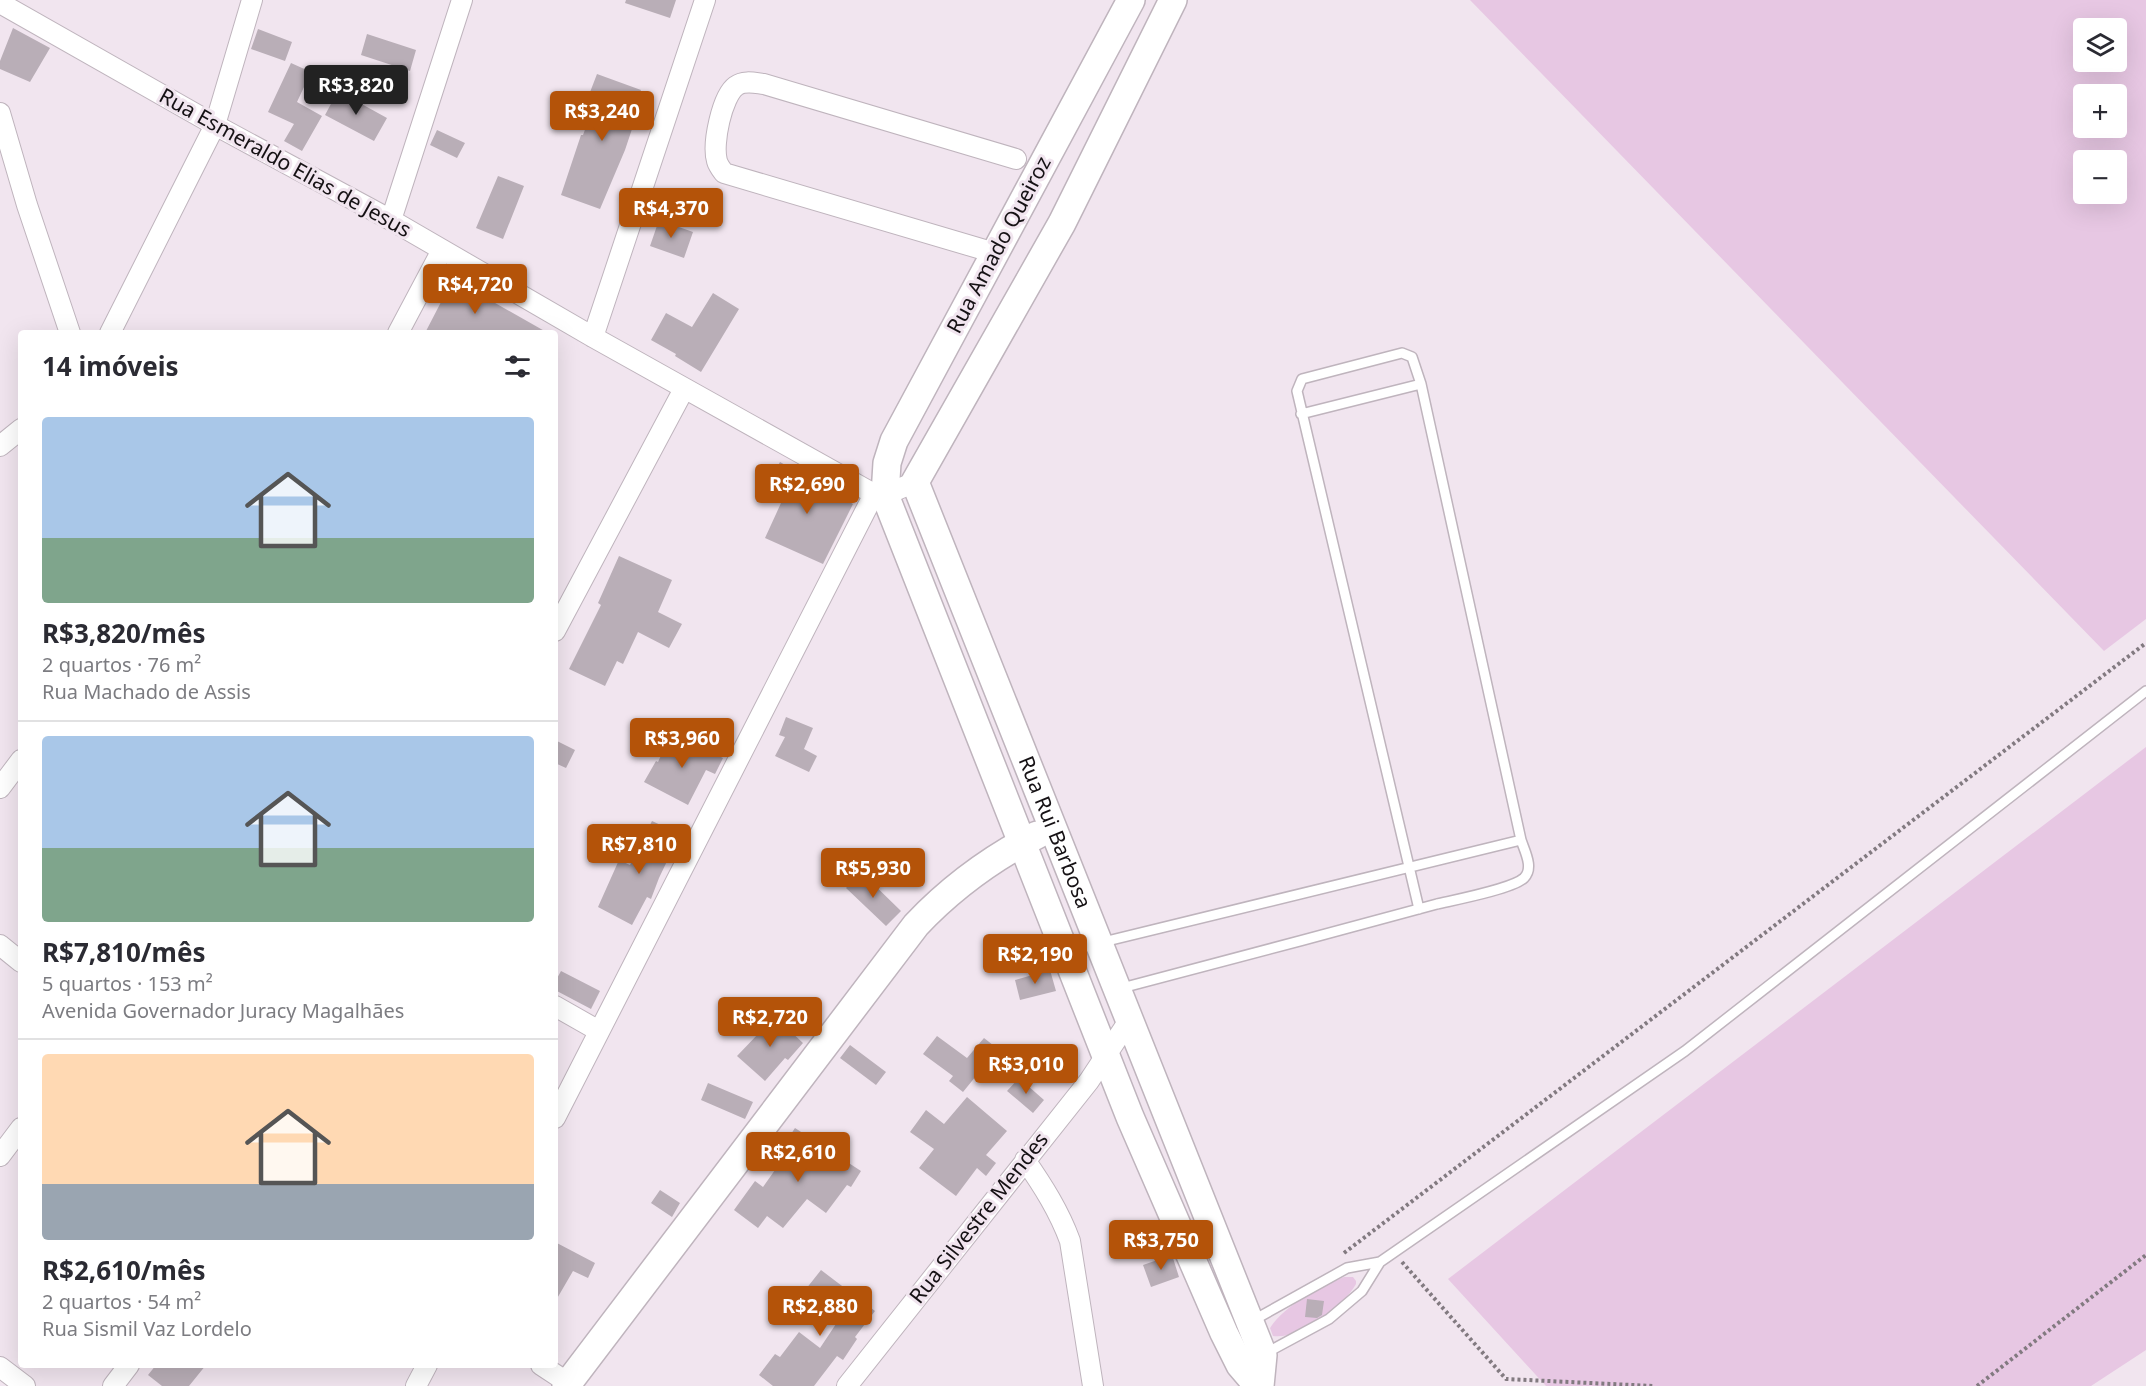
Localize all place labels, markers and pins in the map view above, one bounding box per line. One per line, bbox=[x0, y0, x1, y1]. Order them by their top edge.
pin: R$3,820 bbox=[301, 65, 411, 116]
pin: R$3,240 bbox=[547, 91, 657, 142]
pin: R$4,370 bbox=[616, 188, 726, 239]
pin: R$4,720 bbox=[420, 264, 530, 315]
pin: R$2,690 bbox=[752, 464, 862, 515]
pin: R$3,960 bbox=[627, 718, 737, 769]
pin: R$7,810 bbox=[584, 824, 694, 875]
pin: R$5,930 bbox=[818, 848, 928, 899]
pin: R$2,190 bbox=[980, 934, 1090, 985]
pin: R$2,720 bbox=[715, 997, 825, 1048]
pin: R$3,010 bbox=[971, 1044, 1081, 1095]
pin: R$2,610 bbox=[743, 1132, 853, 1183]
pin: R$3,750 bbox=[1106, 1220, 1216, 1271]
pin: R$2,880 bbox=[765, 1286, 875, 1337]

